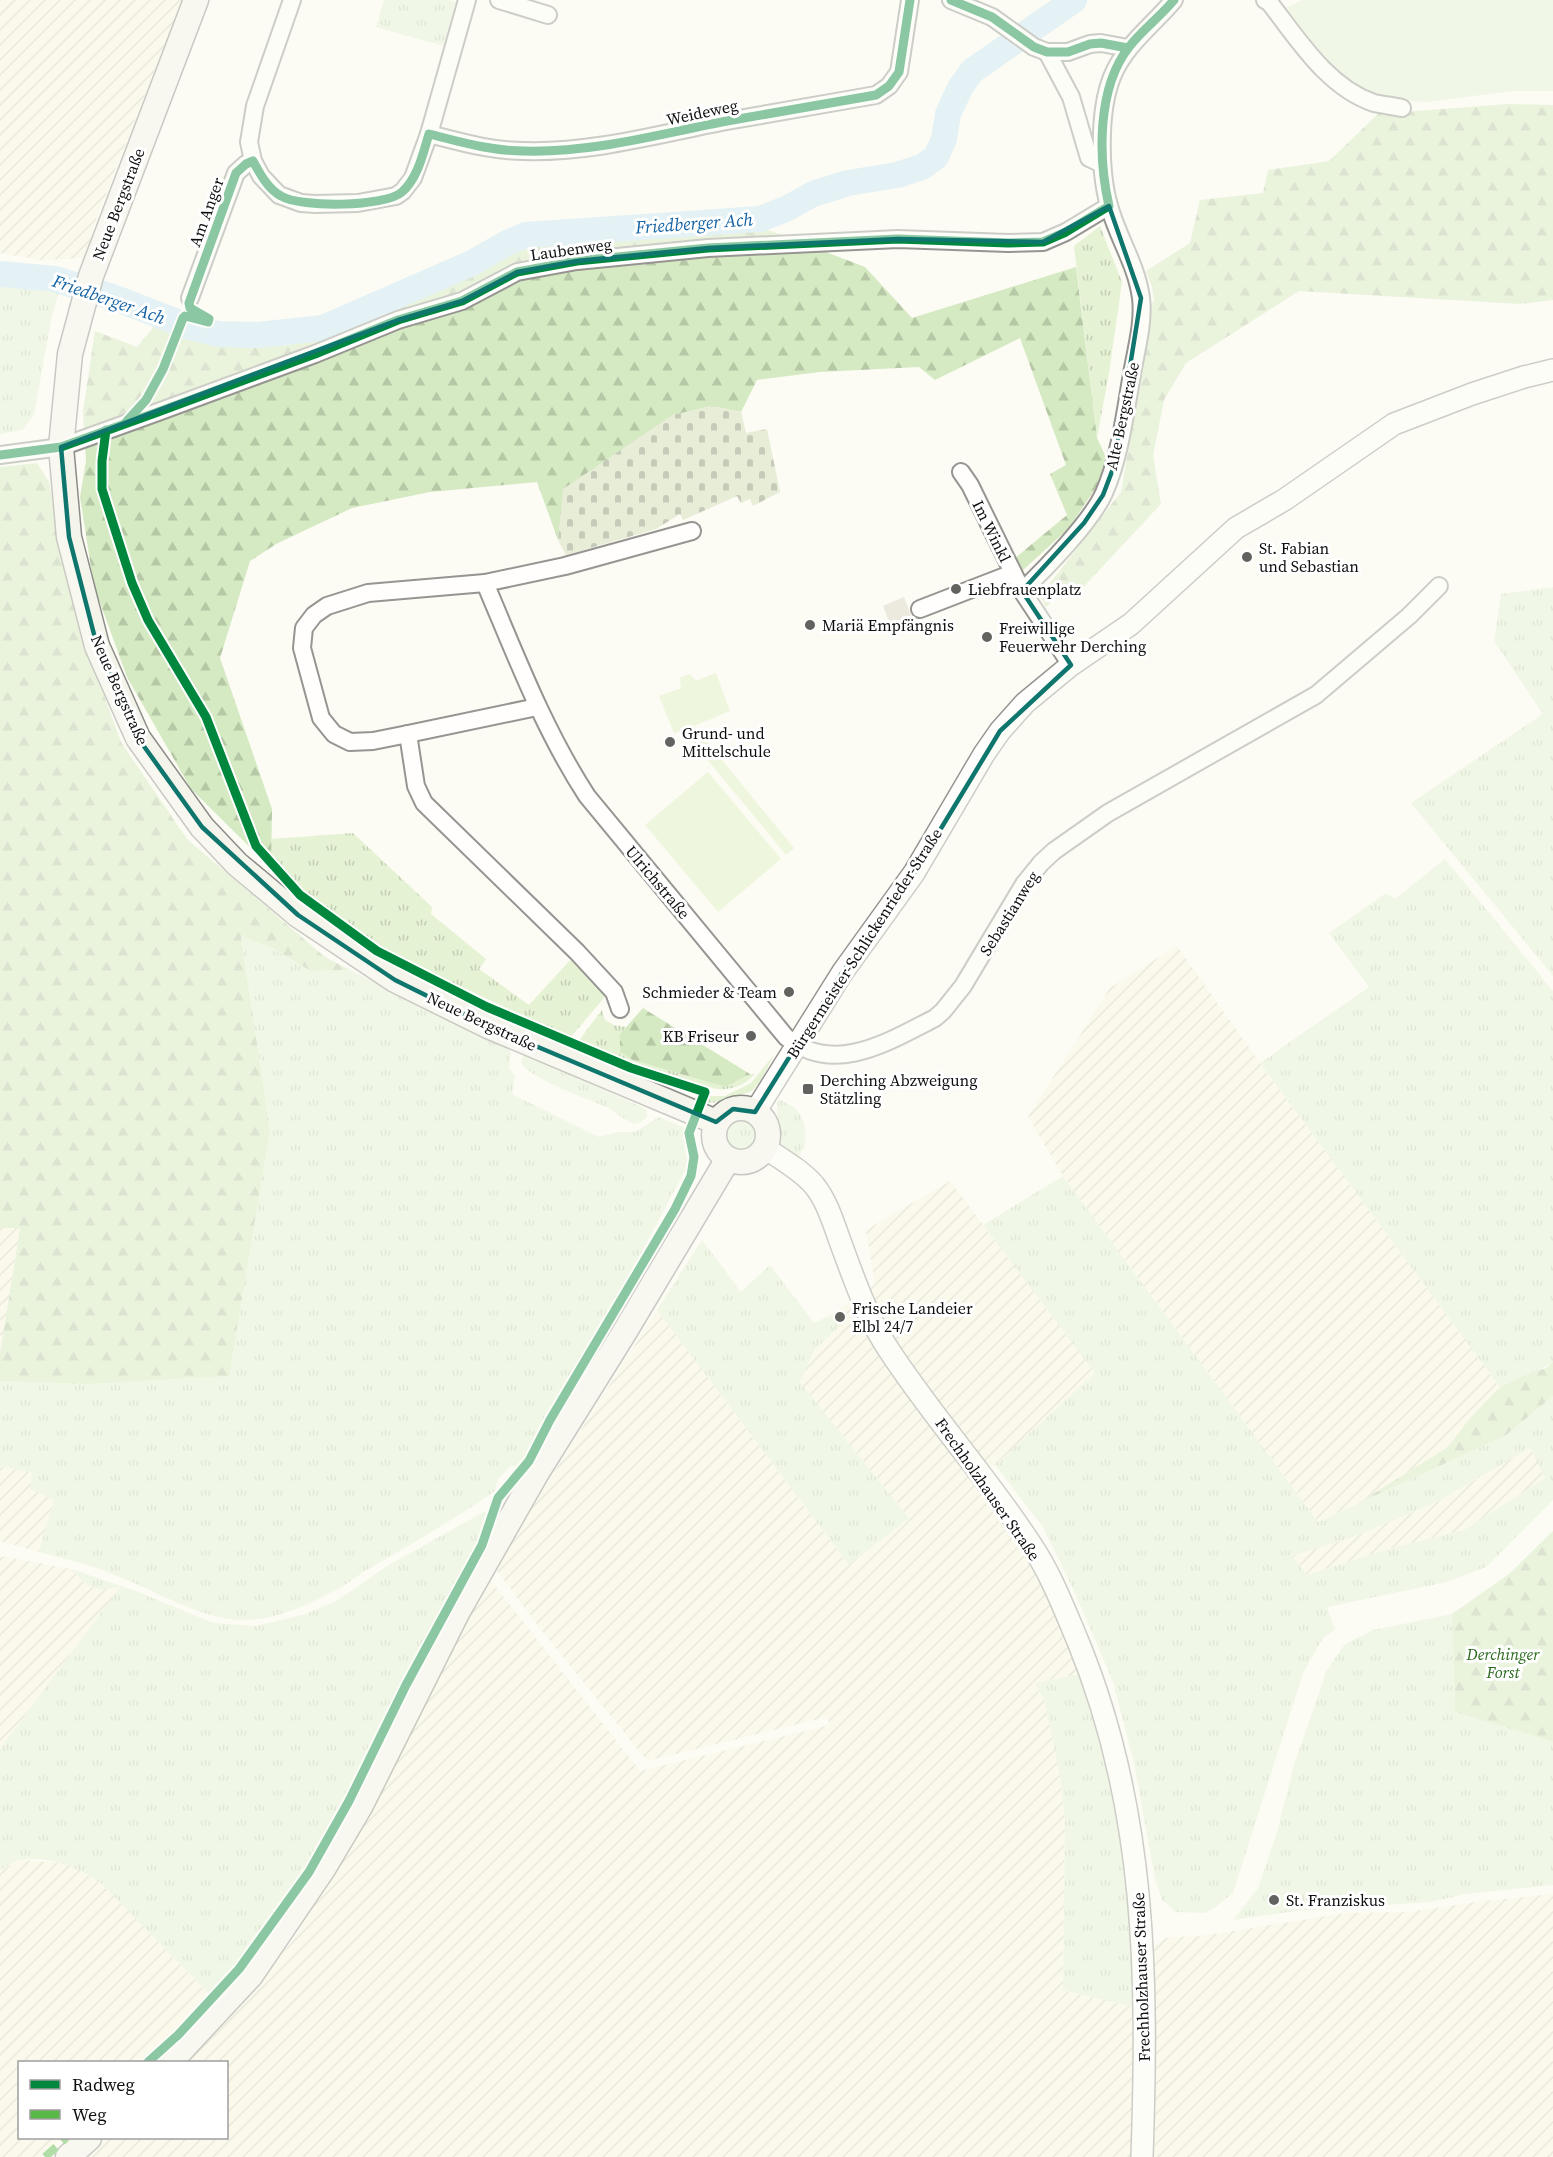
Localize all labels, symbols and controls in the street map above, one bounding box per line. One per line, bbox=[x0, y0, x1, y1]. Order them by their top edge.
street label: Weideweg bbox=[664, 94, 740, 130]
street label: Neue Bergstraße bbox=[87, 145, 149, 263]
street label: Am Anger bbox=[183, 174, 229, 250]
water label: Friedberger Ach bbox=[633, 206, 754, 240]
street label: Laubenweg bbox=[529, 232, 613, 266]
water label: Friedberger Ach bbox=[48, 268, 169, 330]
street label: Alte Bergstraße bbox=[1100, 360, 1144, 472]
street label: Im Winkl bbox=[968, 496, 1017, 566]
place label: St. Fabian und Sebastian bbox=[1259, 537, 1359, 577]
marker: St. Fabian und Sebastian bbox=[1240, 550, 1254, 564]
place label: Liebfrauenplatz bbox=[968, 578, 1081, 600]
marker: Liebfrauenplatz bbox=[949, 582, 963, 596]
place label: Mariä Empfängnis bbox=[822, 614, 954, 636]
place label: Freiwillige Feuerwehr Derching bbox=[999, 617, 1146, 657]
marker: Mariä Empfängnis bbox=[803, 618, 817, 632]
marker: Freiwillige Feuerwehr Derching bbox=[980, 630, 994, 644]
street label: Neue Bergstraße bbox=[86, 631, 154, 749]
place label: Grund- und Mittelschule bbox=[682, 722, 771, 762]
marker: Grund- und Mittelschule bbox=[663, 735, 677, 749]
street label: Bürgermeister-Schlickenrieder-Straße bbox=[781, 824, 947, 1062]
street label: Ulrichstraße bbox=[621, 841, 695, 923]
street label: Sebastianweg bbox=[974, 866, 1044, 960]
place label: Schmieder & Team bbox=[643, 981, 777, 1003]
marker: Schmieder & Team bbox=[782, 985, 796, 999]
street label: Neue Bergstraße bbox=[424, 986, 540, 1056]
place label: KB Friseur bbox=[663, 1025, 739, 1047]
marker: KB Friseur bbox=[744, 1029, 758, 1043]
place label: Derching Abzweigung Stätzling bbox=[820, 1069, 977, 1109]
marker: Derching Abzweigung Stätzling bbox=[801, 1082, 815, 1096]
place label: Frische Landeier Elbl 24/7 bbox=[852, 1297, 973, 1337]
marker: Frische Landeier Elbl 24/7 bbox=[833, 1310, 847, 1324]
street label: Frechholzhauser Straße bbox=[930, 1413, 1046, 1565]
park label: Derchinger Forst bbox=[1466, 1643, 1540, 1683]
place label: St. Franziskus bbox=[1286, 1889, 1385, 1911]
street label: Frechholzhauser Straße bbox=[1127, 1892, 1155, 2062]
marker: St. Franziskus bbox=[1267, 1893, 1281, 1907]
legend bbox=[18, 2061, 228, 2139]
text: Radweg bbox=[72, 2072, 135, 2097]
text: Weg bbox=[72, 2102, 107, 2127]

